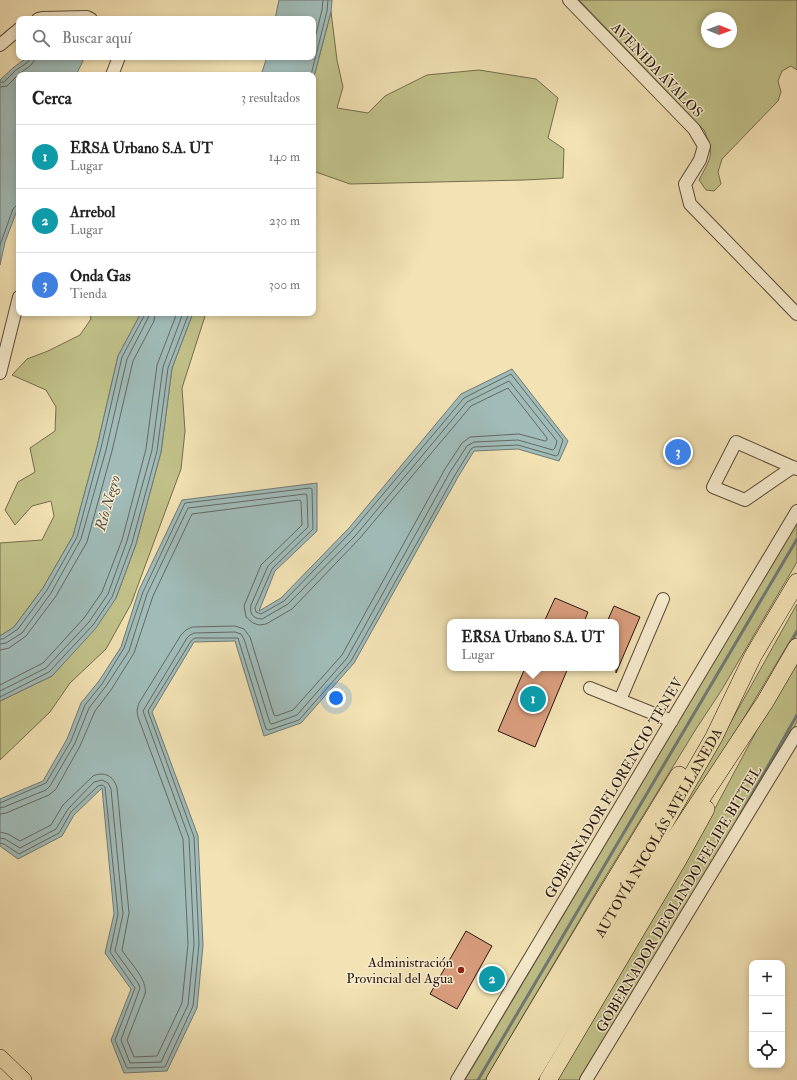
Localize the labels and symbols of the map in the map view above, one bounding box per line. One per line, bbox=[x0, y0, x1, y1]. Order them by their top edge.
north arrow bbox=[701, 12, 737, 48]
street label: AVENIDA ÁVALOS bbox=[607, 19, 706, 121]
pin: 3 bbox=[665, 437, 691, 467]
water label: Río Negro bbox=[91, 473, 125, 534]
street label: GOBERNADOR FLORENCIO TENEV bbox=[541, 674, 687, 902]
pin: 1 bbox=[520, 684, 546, 714]
your location bbox=[326, 688, 346, 708]
street label: AUTOVÍA NICOLÁS AVELLANEDA bbox=[590, 725, 726, 941]
street label: GOBERNADOR DEOLINDO FELIPE BITTEL bbox=[592, 763, 766, 1035]
place label: Administración Provincial del Agua bbox=[346, 954, 453, 987]
pin: 2 bbox=[479, 964, 505, 994]
marker: Administración Provincial del Agua bbox=[456, 965, 466, 975]

